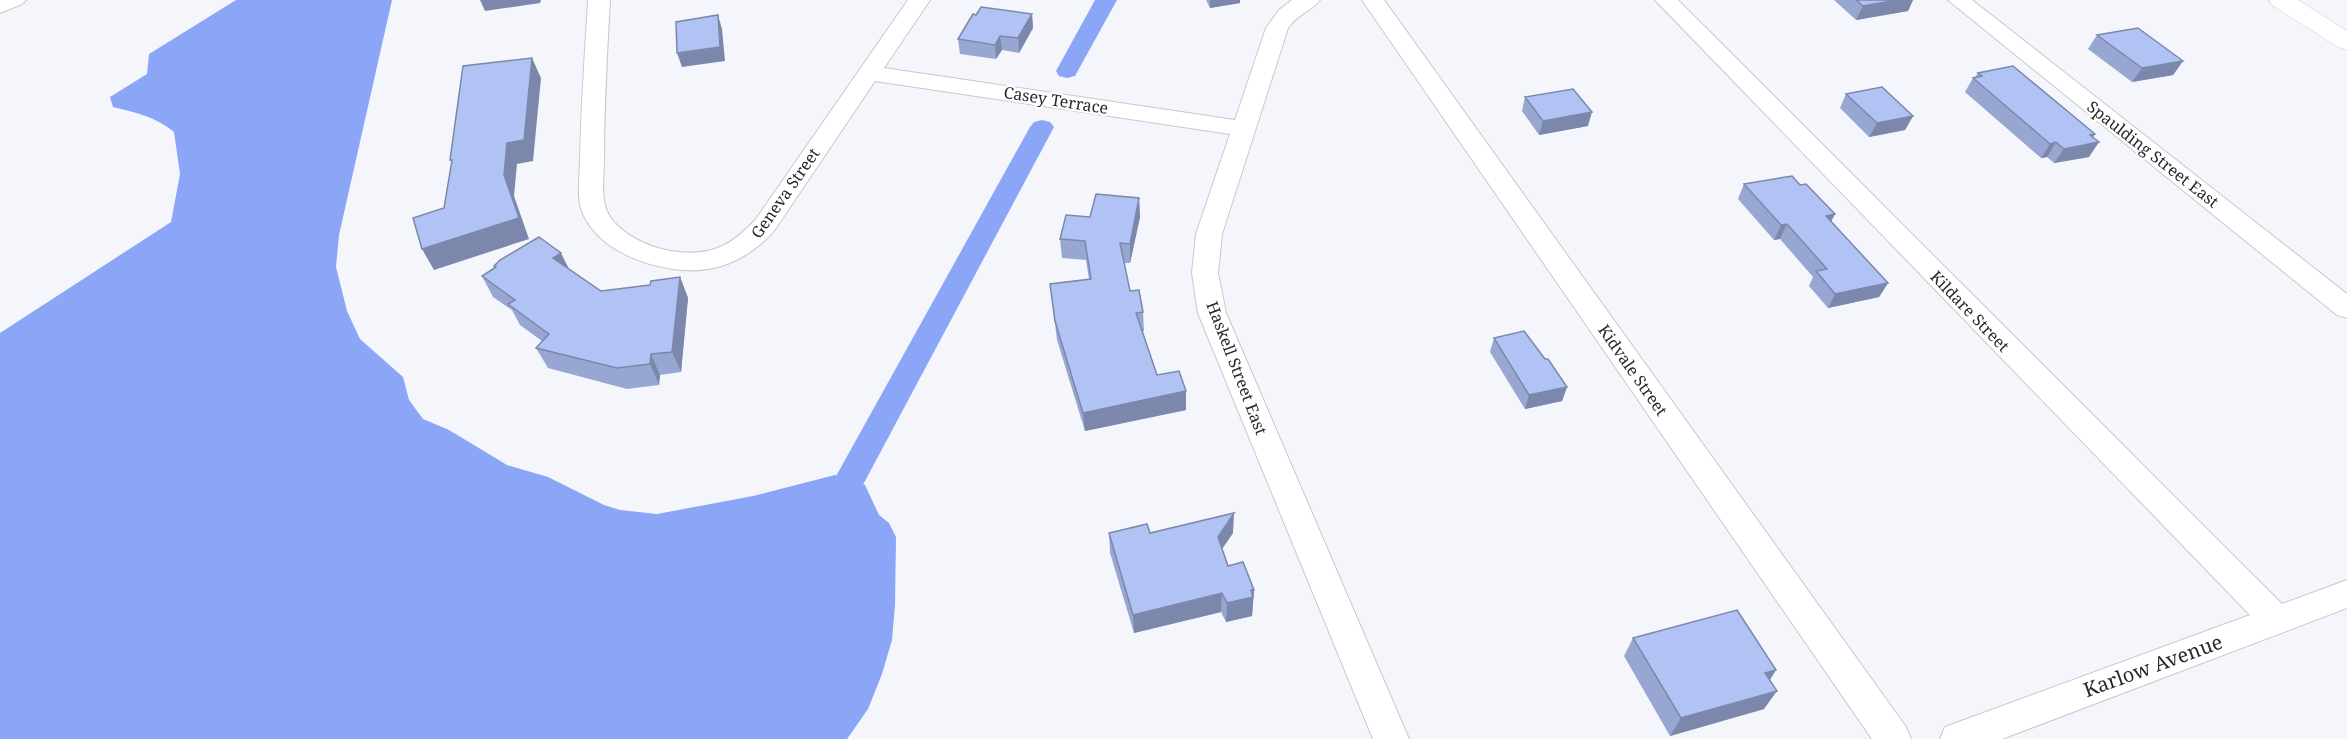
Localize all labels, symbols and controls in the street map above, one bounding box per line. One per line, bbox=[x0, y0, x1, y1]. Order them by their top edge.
street label: Casey Terrace bbox=[1002, 81, 1110, 119]
street label: Spaulding Street East bbox=[2083, 96, 2224, 213]
street label: Geneva Street bbox=[746, 143, 825, 243]
street label: Kildare Street bbox=[1926, 266, 2015, 357]
street label: Haskell Street East bbox=[1201, 298, 1273, 438]
street label: Kidvale Street bbox=[1593, 320, 1673, 420]
street label: Karlow Avenue bbox=[2079, 628, 2226, 703]

